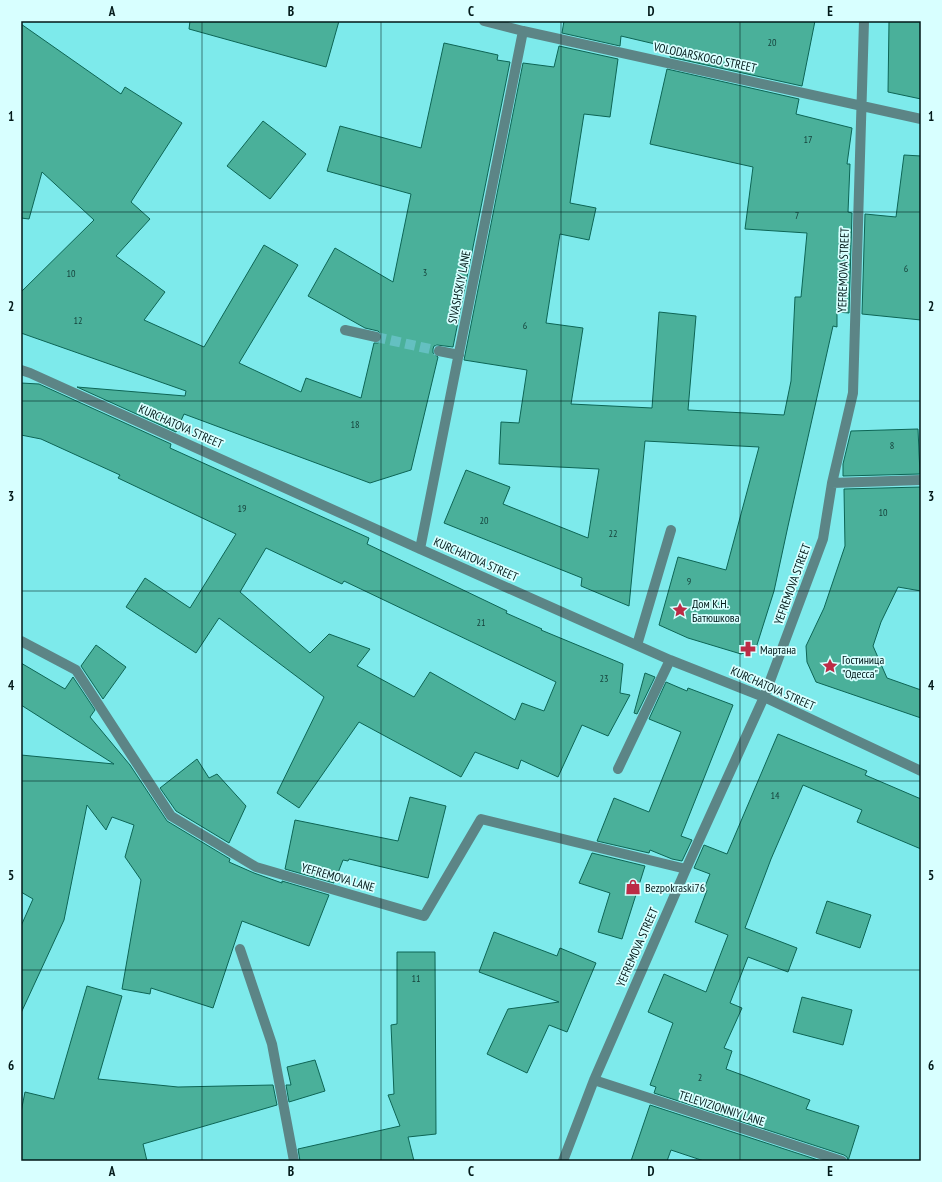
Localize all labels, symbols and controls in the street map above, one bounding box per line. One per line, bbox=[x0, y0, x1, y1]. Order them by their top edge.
text: A bbox=[108, 3, 116, 20]
text: B bbox=[288, 3, 294, 20]
text: C bbox=[468, 3, 474, 20]
text: D bbox=[648, 3, 655, 20]
text: E bbox=[827, 3, 833, 20]
house number: 20 bbox=[768, 36, 777, 49]
street label: VOLODARSKOGO STREET bbox=[651, 39, 758, 75]
text: 1 bbox=[8, 108, 14, 125]
text: 1 bbox=[928, 108, 934, 125]
house number: 17 bbox=[804, 133, 813, 146]
house number: 7 bbox=[795, 209, 799, 222]
street label: YEFREMOVA STREET bbox=[834, 227, 852, 313]
street label: SIVASHSKIY LANE bbox=[445, 249, 473, 325]
house number: 6 bbox=[904, 262, 909, 275]
house number: 3 bbox=[423, 266, 427, 279]
house number: 10 bbox=[67, 267, 76, 280]
text: 2 bbox=[8, 298, 14, 315]
text: 2 bbox=[928, 298, 934, 315]
house number: 12 bbox=[74, 314, 83, 327]
house number: 6 bbox=[523, 319, 528, 332]
street label: KURCHATOVA STREET bbox=[137, 401, 226, 452]
house number: 18 bbox=[351, 418, 360, 431]
house number: 8 bbox=[890, 439, 894, 452]
text: 3 bbox=[8, 488, 14, 505]
text: 3 bbox=[928, 488, 934, 505]
house number: 19 bbox=[238, 502, 247, 515]
house number: 10 bbox=[879, 506, 888, 519]
house number: 20 bbox=[480, 514, 489, 527]
house number: 22 bbox=[609, 527, 618, 540]
street label: KURCHATOVA STREET bbox=[432, 534, 521, 585]
street label: YEFREMOVA STREET bbox=[770, 541, 814, 627]
house number: 9 bbox=[687, 575, 691, 588]
place label: Дом К.Н. Батюшкова bbox=[692, 596, 740, 625]
place icon: Дом К.Н. Батюшкова bbox=[671, 601, 689, 619]
house number: 21 bbox=[477, 616, 486, 629]
pharmacy icon: Мартана bbox=[739, 640, 757, 658]
place label: Мартана bbox=[760, 642, 796, 657]
place label: Гостиница "Одесса" bbox=[842, 652, 884, 681]
place icon: Гостиница "Одесса" bbox=[821, 657, 839, 675]
street label: KURCHATOVA STREET bbox=[729, 663, 818, 714]
house number: 23 bbox=[600, 672, 609, 685]
text: 4 bbox=[8, 677, 15, 694]
text: 4 bbox=[928, 677, 935, 694]
house number: 14 bbox=[771, 789, 780, 802]
street label: YEFREMOVA LANE bbox=[300, 859, 376, 895]
text: 5 bbox=[8, 867, 14, 884]
text: 5 bbox=[928, 867, 934, 884]
shop icon: Bezpokraski76 bbox=[624, 878, 642, 896]
place label: Bezpokraski76 bbox=[645, 880, 705, 895]
street label: YEFREMOVA STREET bbox=[613, 904, 661, 989]
house number: 11 bbox=[412, 972, 421, 985]
text: 6 bbox=[8, 1057, 14, 1074]
text: 6 bbox=[928, 1057, 934, 1074]
house number: 2 bbox=[698, 1071, 702, 1084]
street label: TELEVIZIONNIY LANE bbox=[677, 1087, 767, 1129]
text: A bbox=[108, 1163, 116, 1180]
text: B bbox=[288, 1163, 294, 1180]
text: C bbox=[468, 1163, 474, 1180]
text: D bbox=[648, 1163, 655, 1180]
text: E bbox=[827, 1163, 833, 1180]

